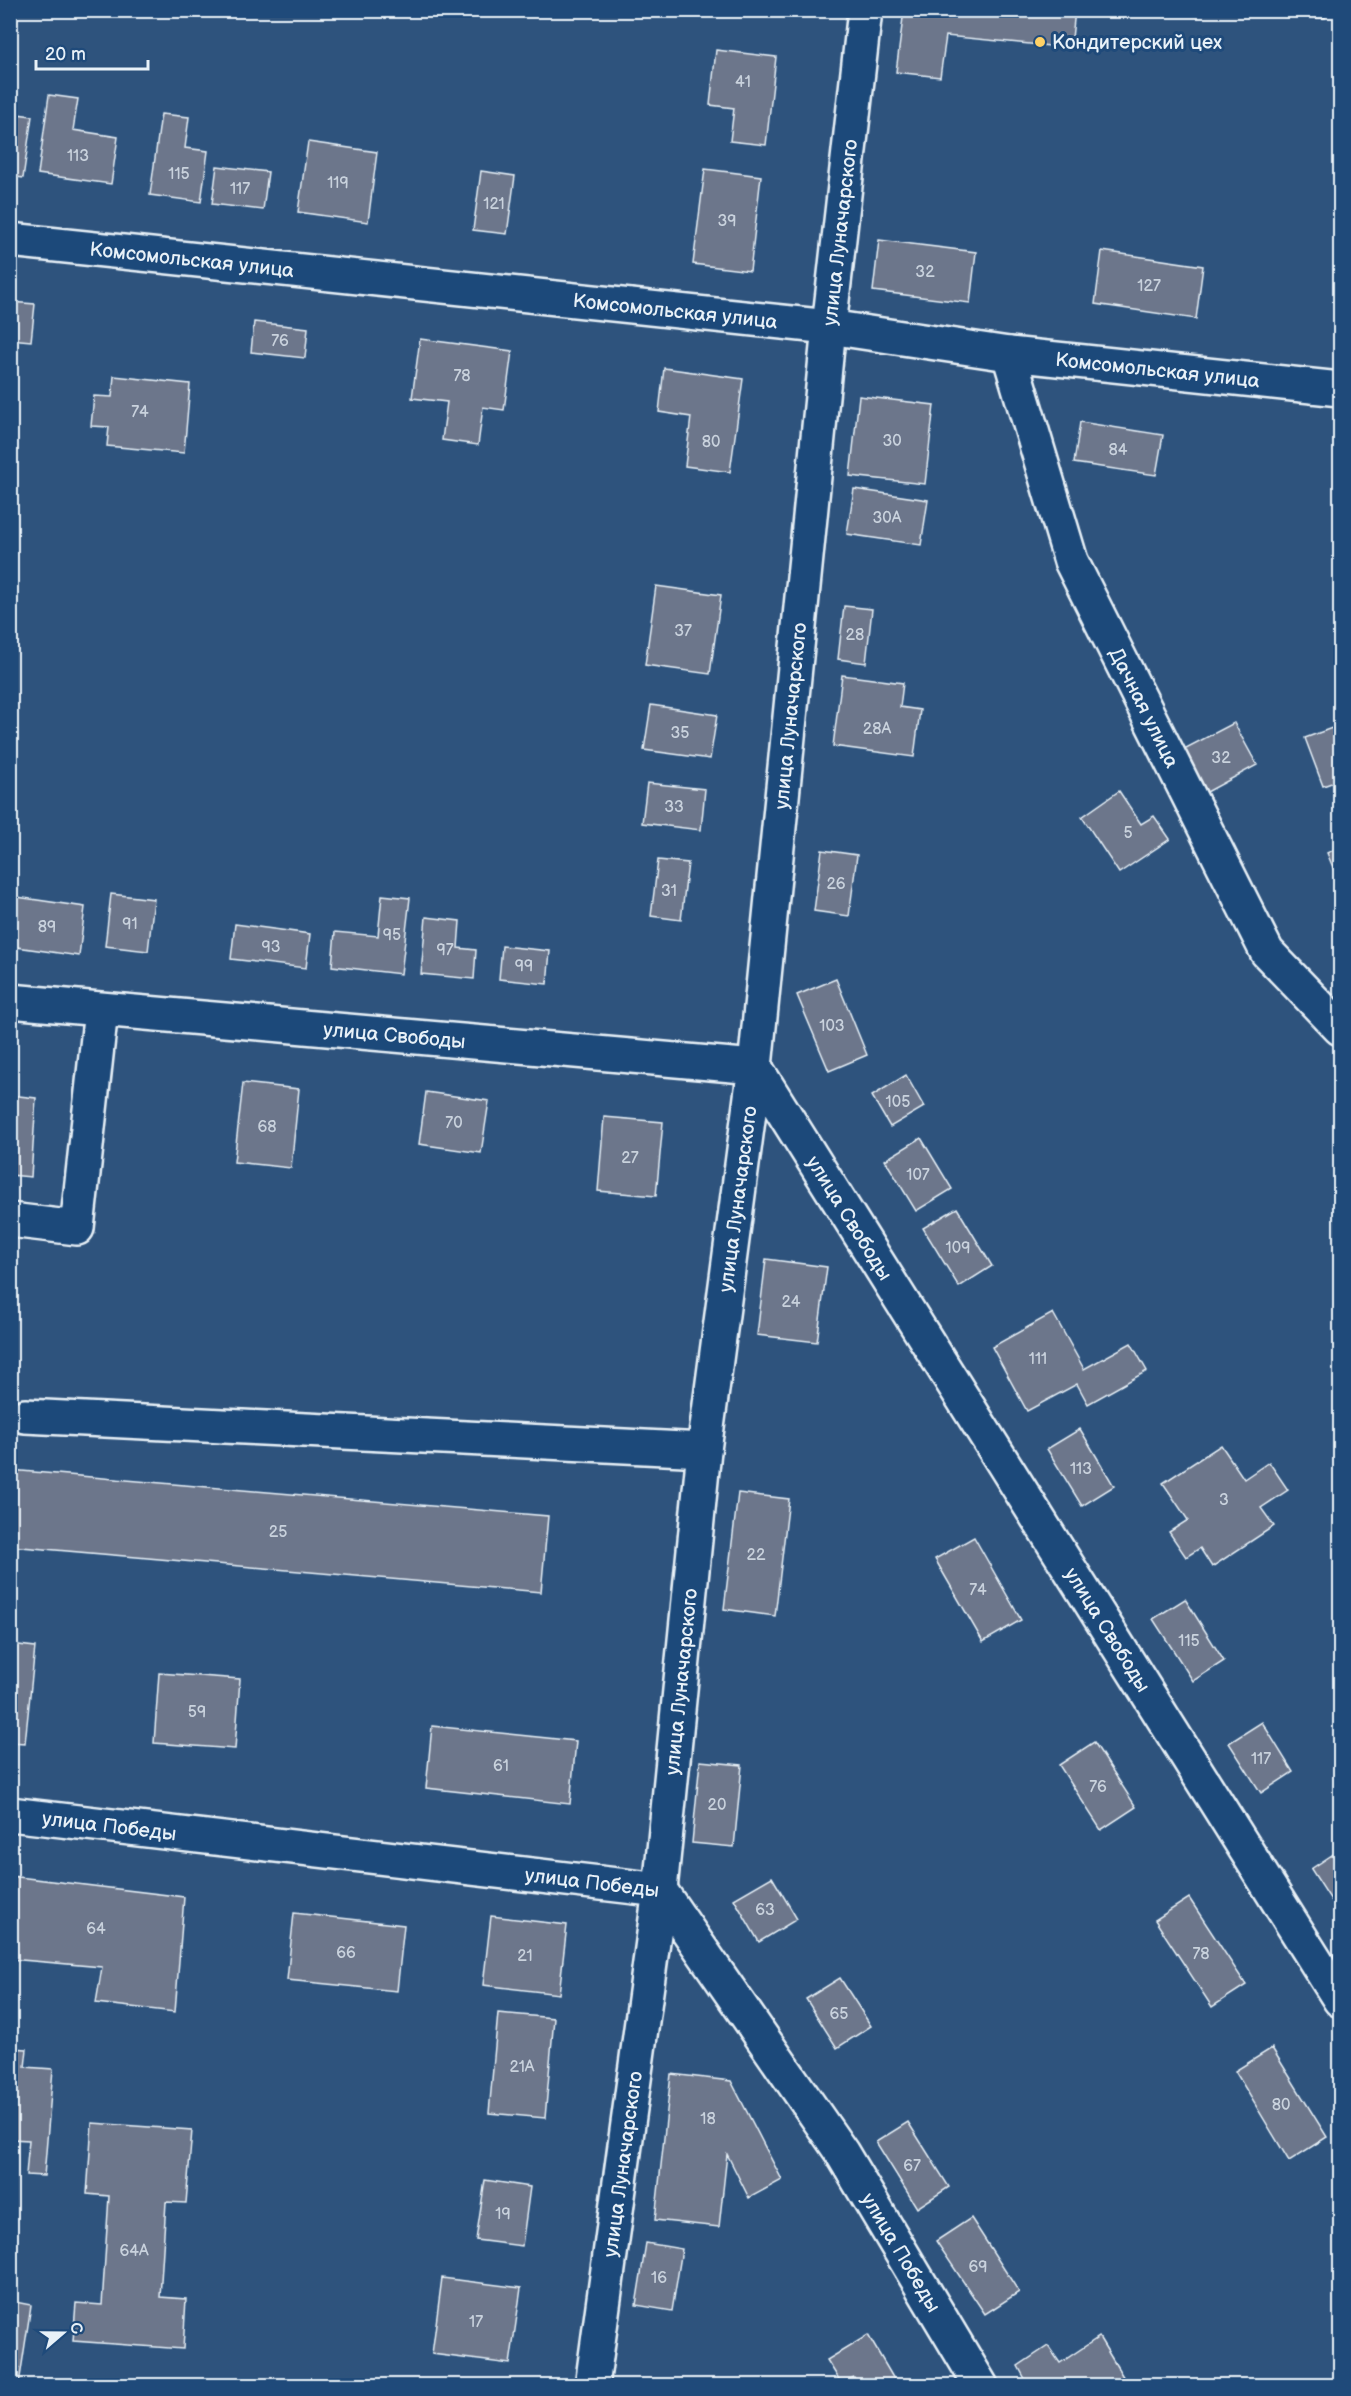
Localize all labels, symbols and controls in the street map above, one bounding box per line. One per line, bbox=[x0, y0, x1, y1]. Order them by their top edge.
place label: Кондитерский цех bbox=[1052, 31, 1222, 55]
scale bar bbox=[36, 33, 148, 71]
marker: Кондитерский цех bbox=[1033, 35, 1047, 49]
text: 20 m bbox=[45, 44, 86, 65]
house number: 41 bbox=[735, 73, 751, 92]
street label: улица Луначарского bbox=[818, 138, 863, 327]
house number: 113 bbox=[67, 147, 89, 166]
house number: 115 bbox=[168, 165, 190, 184]
house number: 119 bbox=[327, 174, 349, 193]
house number: 117 bbox=[230, 180, 250, 199]
house number: 121 bbox=[483, 195, 505, 214]
house number: 39 bbox=[717, 212, 737, 231]
street label: Комсомольская улица bbox=[88, 238, 295, 283]
house number: 32 bbox=[915, 263, 935, 282]
house number: 127 bbox=[1137, 277, 1161, 296]
street label: Комсомольская улица bbox=[572, 289, 779, 334]
house number: 76 bbox=[271, 332, 289, 351]
street label: Комсомольская улица bbox=[1054, 348, 1261, 393]
house number: 78 bbox=[453, 367, 471, 386]
house number: 74 bbox=[131, 403, 149, 422]
house number: 30 bbox=[882, 432, 902, 451]
house number: 80 bbox=[702, 433, 720, 452]
house number: 84 bbox=[1108, 441, 1128, 460]
house number: 30А bbox=[873, 509, 902, 528]
street label: улица Луначарского bbox=[770, 621, 812, 811]
house number: 37 bbox=[674, 622, 692, 641]
house number: 28 bbox=[846, 626, 864, 645]
street label: Дачная улица bbox=[1103, 644, 1184, 772]
house number: 28А bbox=[863, 720, 892, 739]
house number: 35 bbox=[670, 724, 690, 743]
house number: 32 bbox=[1211, 749, 1231, 768]
house number: 33 bbox=[664, 798, 684, 817]
house number: 5 bbox=[1123, 824, 1133, 843]
house number: 26 bbox=[826, 875, 846, 894]
house number: 31 bbox=[661, 882, 677, 901]
house number: 91 bbox=[122, 915, 138, 934]
house number: 89 bbox=[38, 918, 56, 937]
house number: 95 bbox=[383, 926, 401, 945]
house number: 93 bbox=[261, 938, 281, 957]
house number: 97 bbox=[436, 941, 454, 960]
house number: 99 bbox=[515, 957, 533, 976]
house number: 103 bbox=[819, 1017, 845, 1036]
street label: улица Свободы bbox=[322, 1018, 467, 1054]
house number: 105 bbox=[886, 1093, 910, 1112]
street label: улица Луначарского bbox=[714, 1105, 763, 1294]
house number: 70 bbox=[445, 1114, 463, 1133]
house number: 68 bbox=[257, 1118, 277, 1137]
house number: 27 bbox=[621, 1149, 639, 1168]
street label: улица Свободы bbox=[801, 1152, 897, 1285]
house number: 107 bbox=[906, 1166, 930, 1185]
house number: 109 bbox=[946, 1239, 970, 1258]
house number: 24 bbox=[782, 1293, 801, 1312]
house number: 111 bbox=[1029, 1350, 1047, 1369]
house number: 113 bbox=[1070, 1460, 1092, 1479]
house number: 3 bbox=[1219, 1491, 1229, 1510]
house number: 25 bbox=[269, 1523, 287, 1542]
house number: 22 bbox=[747, 1546, 766, 1565]
street label: улица Свободы bbox=[1059, 1563, 1155, 1697]
house number: 74 bbox=[969, 1581, 987, 1600]
street label: улица Луначарского bbox=[661, 1587, 703, 1776]
house number: 115 bbox=[1178, 1632, 1200, 1651]
house number: 59 bbox=[188, 1703, 206, 1722]
house number: 117 bbox=[1251, 1750, 1271, 1769]
house number: 61 bbox=[493, 1757, 509, 1776]
house number: 76 bbox=[1089, 1778, 1107, 1797]
house number: 20 bbox=[708, 1796, 726, 1815]
street label: улица Победы bbox=[41, 1807, 178, 1846]
street label: улица Победы bbox=[524, 1863, 660, 1903]
house number: 63 bbox=[755, 1901, 775, 1920]
house number: 64 bbox=[86, 1920, 106, 1939]
house number: 66 bbox=[336, 1944, 356, 1963]
house number: 78 bbox=[1192, 1945, 1210, 1964]
house number: 21 bbox=[517, 1947, 533, 1966]
house number: 65 bbox=[830, 2005, 848, 2024]
house number: 21А bbox=[509, 2058, 535, 2077]
street label: улица Луначарского bbox=[599, 2070, 648, 2259]
house number: 80 bbox=[1272, 2096, 1290, 2115]
house number: 18 bbox=[700, 2110, 716, 2129]
house number: 67 bbox=[903, 2157, 921, 2176]
street label: улица Победы bbox=[856, 2189, 945, 2317]
house number: 19 bbox=[495, 2205, 511, 2224]
house number: 64А bbox=[119, 2242, 149, 2261]
house number: 69 bbox=[968, 2258, 988, 2277]
house number: 16 bbox=[651, 2269, 667, 2288]
north arrow bbox=[33, 2303, 93, 2363]
house number: 17 bbox=[469, 2313, 483, 2332]
text: С bbox=[65, 2320, 87, 2337]

